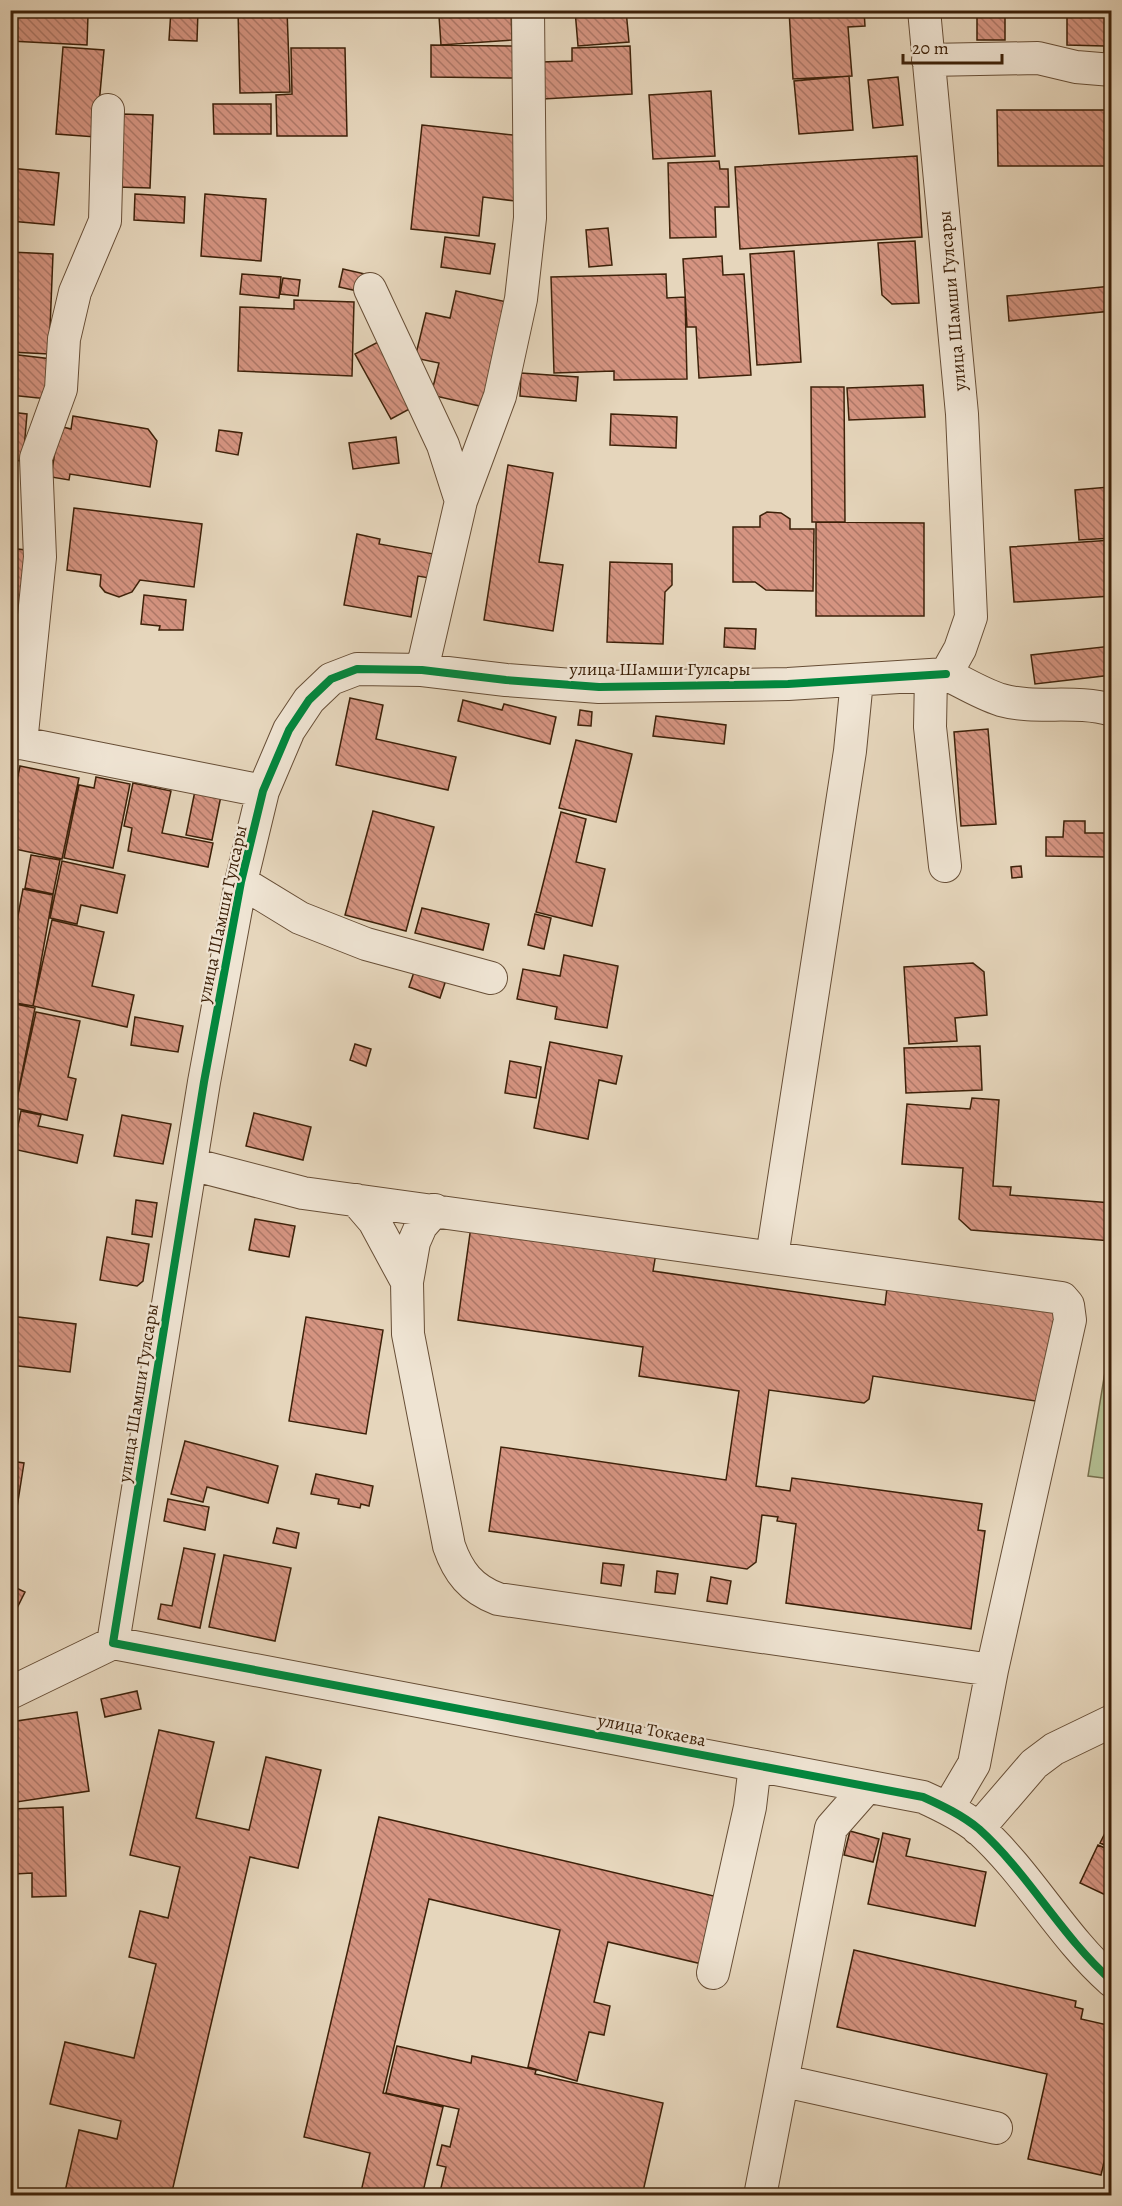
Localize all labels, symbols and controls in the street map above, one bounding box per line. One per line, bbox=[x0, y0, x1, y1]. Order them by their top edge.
scale bar bbox=[903, 27, 1002, 65]
text: 20 m bbox=[912, 36, 949, 60]
street label: улица Шамши Гулсары bbox=[932, 210, 972, 393]
street label: улица Шамши Гулсары bbox=[569, 657, 750, 681]
street label: улица Шамши Гулсары bbox=[191, 823, 253, 1006]
street label: улица Шамши Гулсары bbox=[112, 1302, 164, 1485]
street label: улица Токаева bbox=[595, 1708, 709, 1752]

